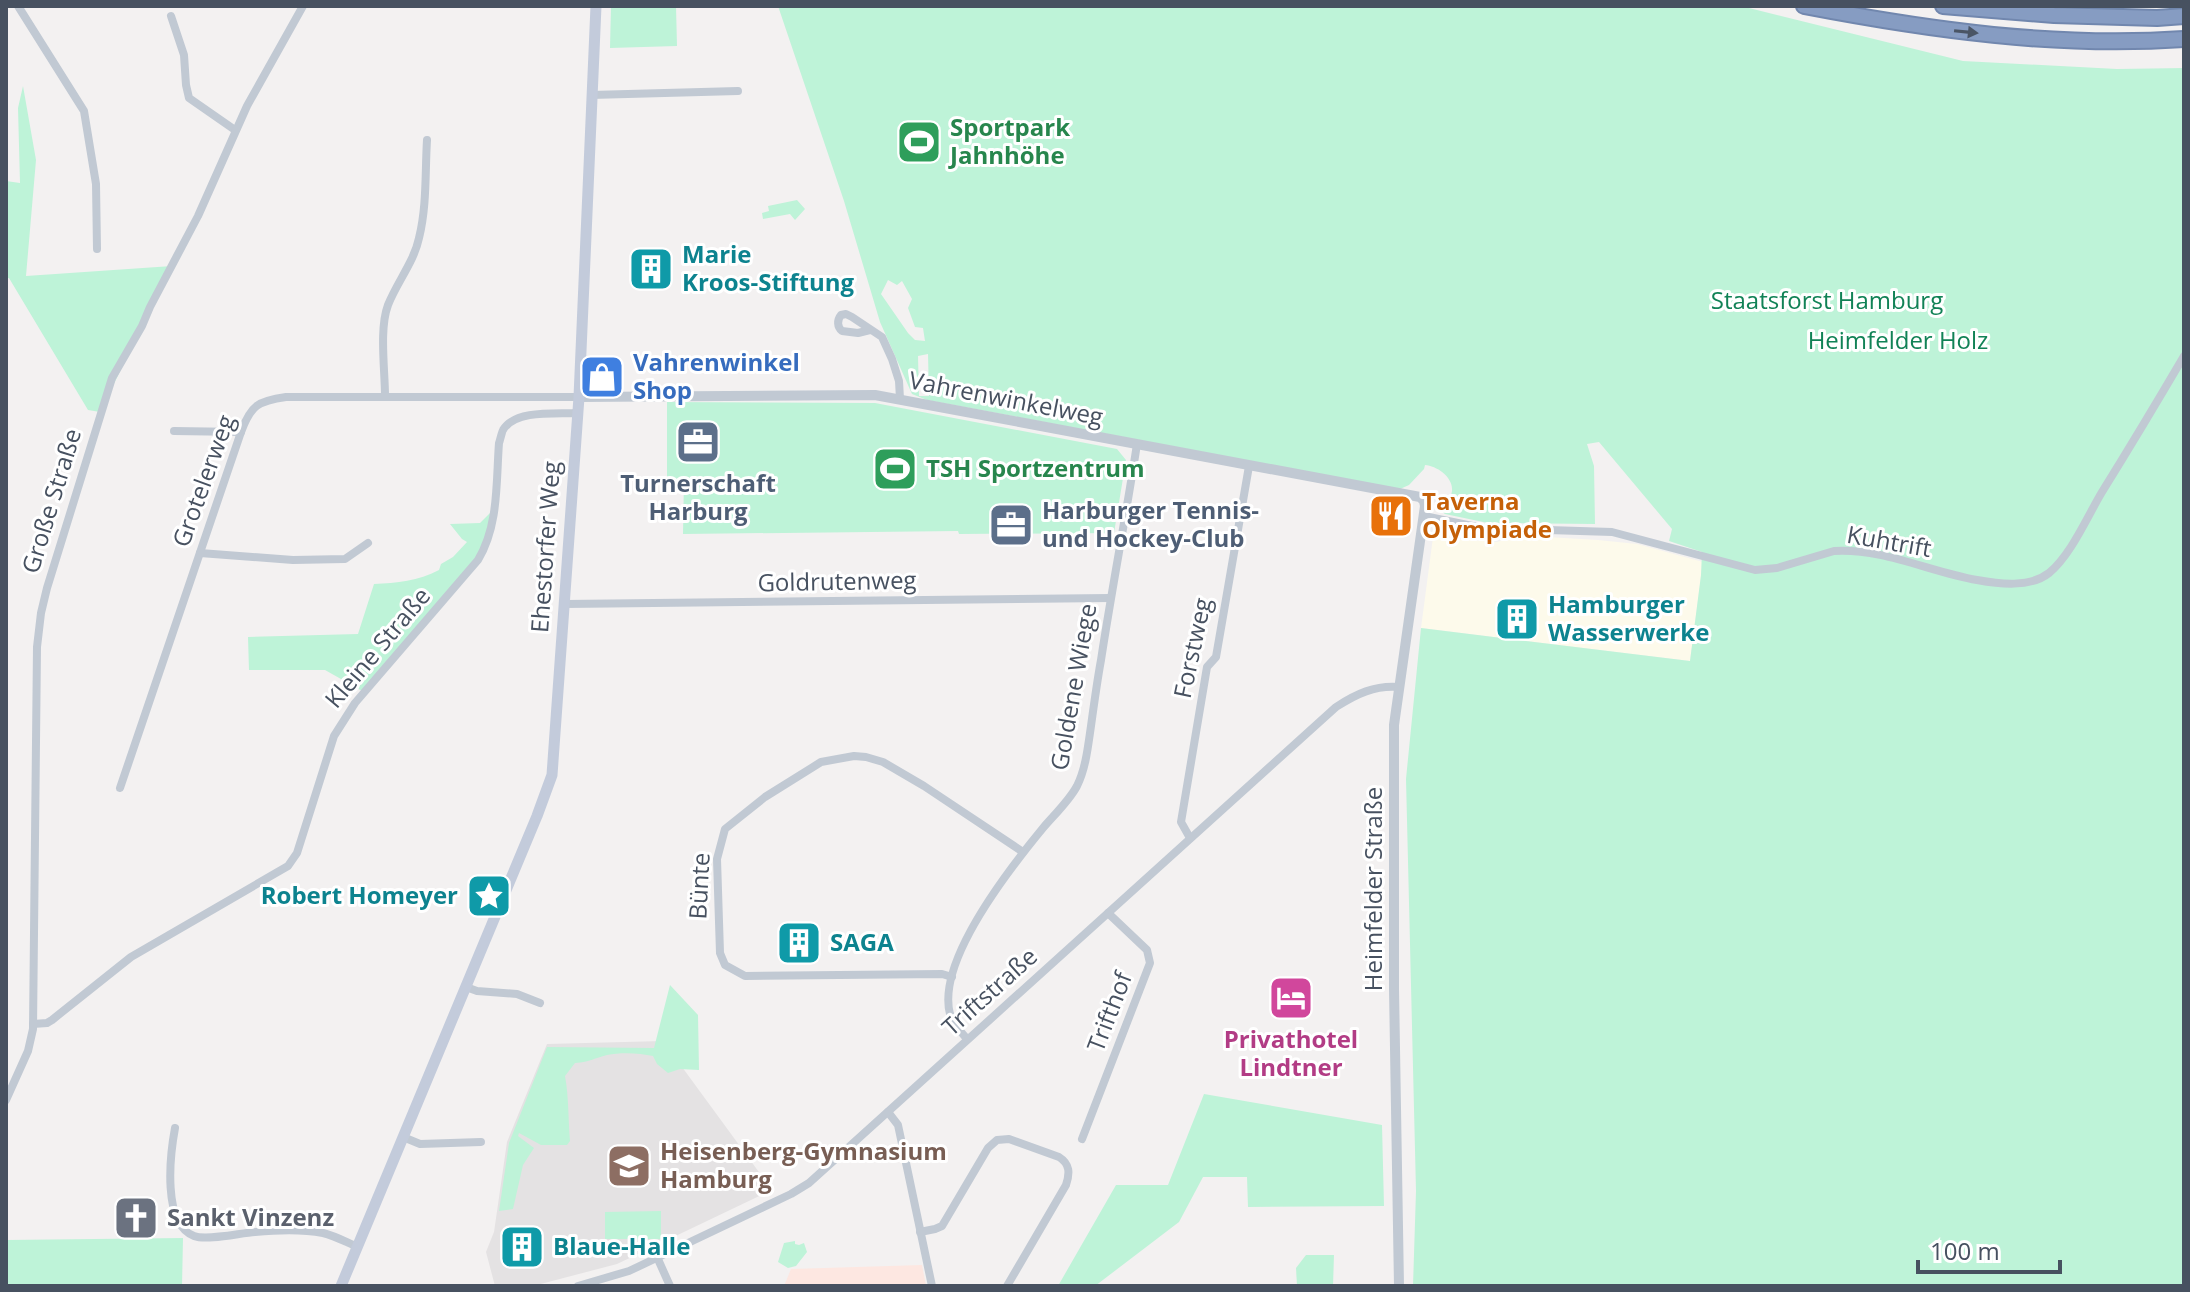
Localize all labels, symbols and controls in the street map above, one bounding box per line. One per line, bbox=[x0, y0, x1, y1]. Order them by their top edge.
one-way arrow bbox=[1953, 26, 1978, 39]
place label: Sportpark Jahnhöhe bbox=[948, 110, 1070, 171]
sports icon: Sportpark Jahnhöhe bbox=[895, 118, 943, 166]
place label: Marie Kroos-Stiftung bbox=[682, 237, 854, 298]
building icon: Marie Kroos-Stiftung bbox=[627, 245, 675, 293]
park label: Staatsforst Hamburg bbox=[1711, 283, 1943, 316]
park label: Heimfelder Holz bbox=[1808, 323, 1988, 356]
place label: Vahrenwinkel Shop bbox=[633, 345, 800, 406]
shop icon: Vahrenwinkel Shop bbox=[578, 353, 626, 401]
street label: Vahrenwinkelweg bbox=[906, 363, 1106, 433]
street label: Grotelerweg bbox=[163, 410, 242, 551]
office icon: Turnerschaft Harburg bbox=[674, 418, 722, 466]
street label: Große Straße bbox=[13, 424, 88, 577]
sports icon: TSH Sportzentrum bbox=[871, 445, 919, 493]
place label: TSH Sportzentrum bbox=[926, 451, 1145, 484]
street label: Ehestorfer Weg bbox=[522, 460, 567, 634]
place label: Turnerschaft Harburg bbox=[620, 466, 776, 527]
place label: Taverna Olympiade bbox=[1422, 484, 1552, 545]
restaurant icon: Taverna Olympiade bbox=[1367, 492, 1415, 540]
place label: Harburger Tennis- und Hockey-Club bbox=[1042, 493, 1259, 554]
office icon: Harburger Tennis- und Hockey-Club bbox=[987, 501, 1035, 549]
street label: Kuhtrift bbox=[1844, 517, 1934, 564]
street label: Goldrutenweg bbox=[757, 563, 917, 598]
street label: Kleine Straße bbox=[317, 580, 437, 714]
place label: Hamburger Wasserwerke bbox=[1548, 587, 1709, 648]
street label: Forstweg bbox=[1165, 595, 1218, 701]
building icon: Hamburger Wasserwerke bbox=[1493, 595, 1541, 643]
street label: Goldene Wiege bbox=[1042, 601, 1103, 773]
street label: Heimfelder Straße bbox=[1356, 787, 1389, 991]
street label: Bünte bbox=[680, 852, 717, 920]
place icon: Robert Homeyer bbox=[465, 872, 513, 920]
place label: Robert Homeyer bbox=[261, 878, 458, 911]
building icon: SAGA bbox=[775, 919, 823, 967]
place label: SAGA bbox=[830, 925, 894, 958]
street label: Triftstraße bbox=[934, 939, 1044, 1042]
street label: Trifthof bbox=[1078, 965, 1140, 1056]
hotel icon: Privathotel Lindtner bbox=[1267, 974, 1315, 1022]
place label: Privathotel Lindtner bbox=[1224, 1022, 1358, 1083]
place label: Heisenberg-Gymnasium Hamburg bbox=[660, 1134, 947, 1195]
school or university icon: Heisenberg-Gymnasium Hamburg bbox=[605, 1142, 653, 1190]
church icon: Sankt Vinzenz bbox=[112, 1194, 160, 1242]
place label: Sankt Vinzenz bbox=[167, 1200, 334, 1233]
building icon: Blaue-Halle bbox=[498, 1223, 546, 1271]
scale bar bbox=[1918, 1224, 2060, 1274]
place label: Blaue-Halle bbox=[553, 1229, 690, 1262]
text: 100 m bbox=[1930, 1234, 2000, 1267]

